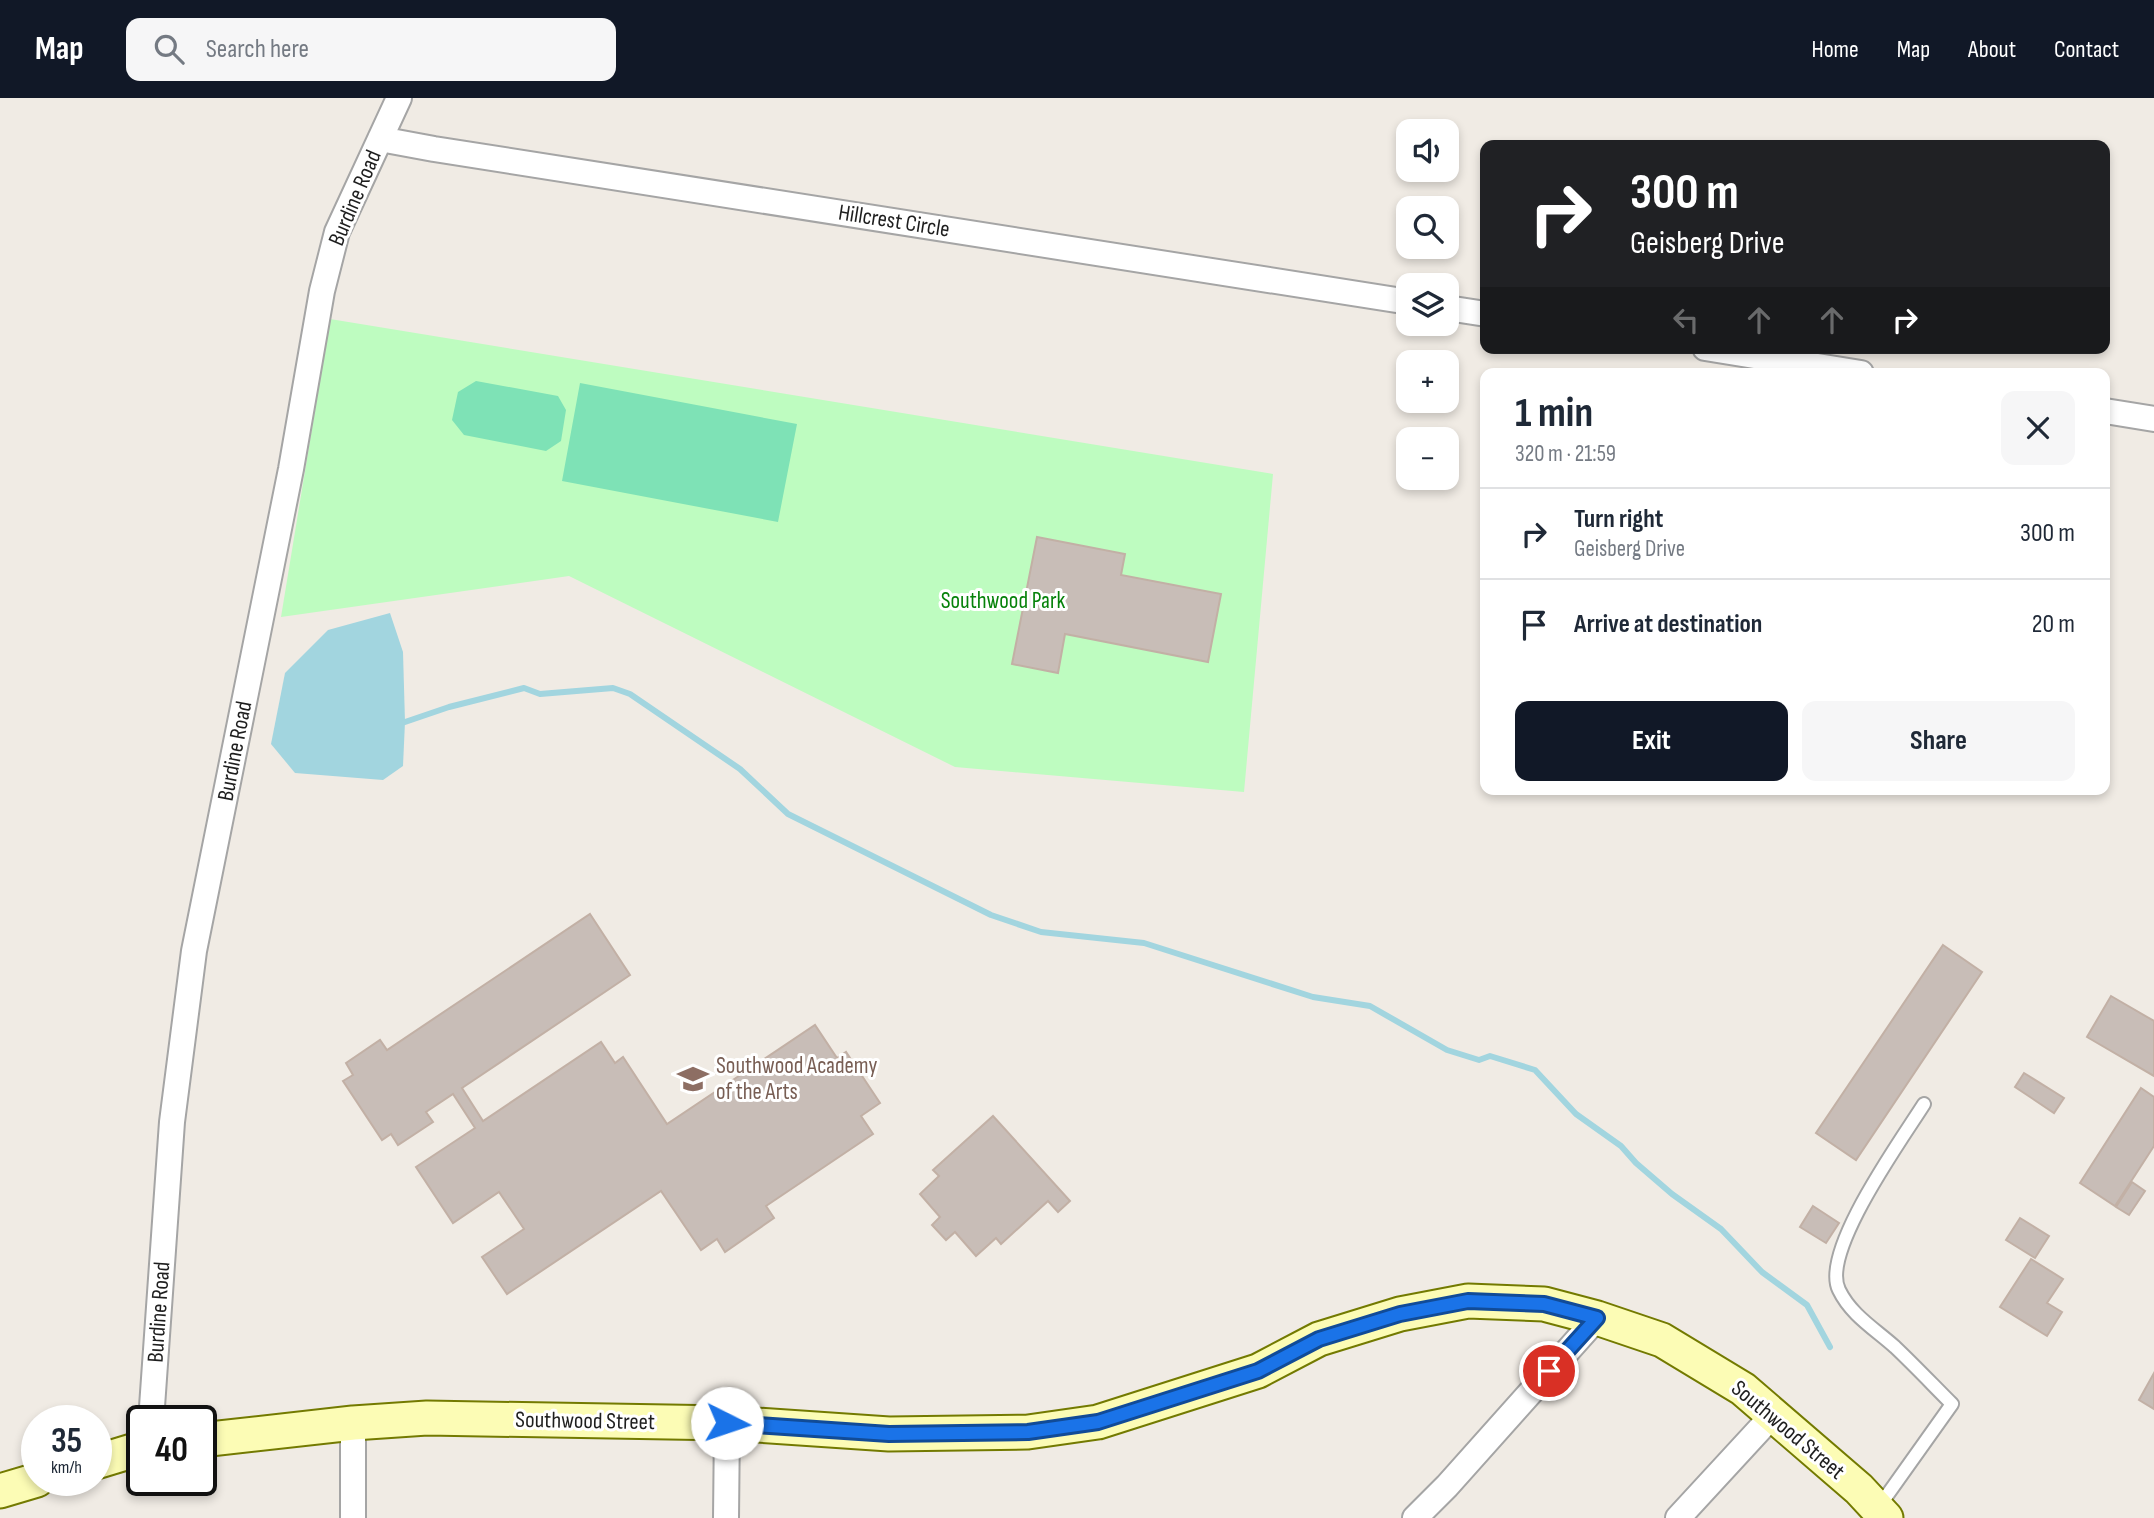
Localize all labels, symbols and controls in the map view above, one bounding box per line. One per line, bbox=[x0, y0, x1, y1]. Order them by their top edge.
search box bbox=[126, 18, 616, 81]
text: Map bbox=[35, 29, 84, 69]
icon: search bbox=[150, 30, 188, 68]
text: Search here bbox=[206, 34, 309, 65]
text: Home bbox=[1811, 35, 1859, 64]
text: Map bbox=[1897, 35, 1930, 64]
text: About bbox=[1968, 35, 2016, 64]
text: Contact bbox=[2054, 35, 2119, 64]
map controls bbox=[1396, 119, 1459, 490]
button: sound bbox=[1396, 119, 1459, 182]
street label: Burdine Road bbox=[322, 146, 388, 250]
text: 300 m bbox=[1630, 164, 1739, 223]
icon: right bbox=[1515, 168, 1606, 259]
button: search bbox=[1396, 196, 1459, 259]
street label: Hillcrest Circle bbox=[836, 198, 952, 244]
text: Geisberg Drive bbox=[1630, 224, 1785, 263]
button: layers bbox=[1396, 273, 1459, 336]
icon: left bbox=[1667, 301, 1705, 339]
icon: ahead bbox=[1740, 301, 1778, 339]
icon: ahead bbox=[1813, 301, 1851, 339]
icon: right bbox=[1886, 301, 1924, 339]
button: + bbox=[1396, 350, 1459, 413]
text: 1 min bbox=[1515, 388, 1593, 439]
button: close bbox=[2001, 391, 2075, 465]
button: − bbox=[1396, 427, 1459, 490]
text: 320 m · 21:59 bbox=[1515, 440, 1616, 468]
text: Turn right bbox=[1574, 504, 1663, 535]
icon: right bbox=[1515, 515, 1553, 553]
text: 300 m bbox=[2020, 518, 2075, 549]
text: Geisberg Drive bbox=[1574, 535, 1685, 563]
park label: Southwood Park bbox=[941, 587, 1066, 615]
icon: arrive bbox=[1515, 606, 1553, 644]
text: Arrive at destination bbox=[1574, 609, 1762, 640]
text: 20 m bbox=[2032, 609, 2075, 640]
street label: Burdine Road bbox=[212, 699, 258, 803]
button: Exit bbox=[1515, 701, 1788, 781]
button: Share bbox=[1802, 701, 2075, 781]
place label: Southwood Academy of the Arts bbox=[716, 1052, 877, 1106]
school or university icon: Southwood Academy of the Arts bbox=[676, 1062, 710, 1096]
street label: Burdine Road bbox=[142, 1261, 176, 1363]
pin bbox=[1519, 1341, 1579, 1401]
icon: arrive bbox=[1530, 1352, 1568, 1390]
street label: Southwood Street bbox=[1726, 1374, 1850, 1486]
position arrow bbox=[690, 1386, 764, 1460]
speed limit sign: 40 bbox=[126, 1405, 217, 1496]
street label: Southwood Street bbox=[515, 1406, 655, 1436]
text: 35 bbox=[51, 1420, 82, 1463]
text: km/h bbox=[51, 1457, 82, 1478]

